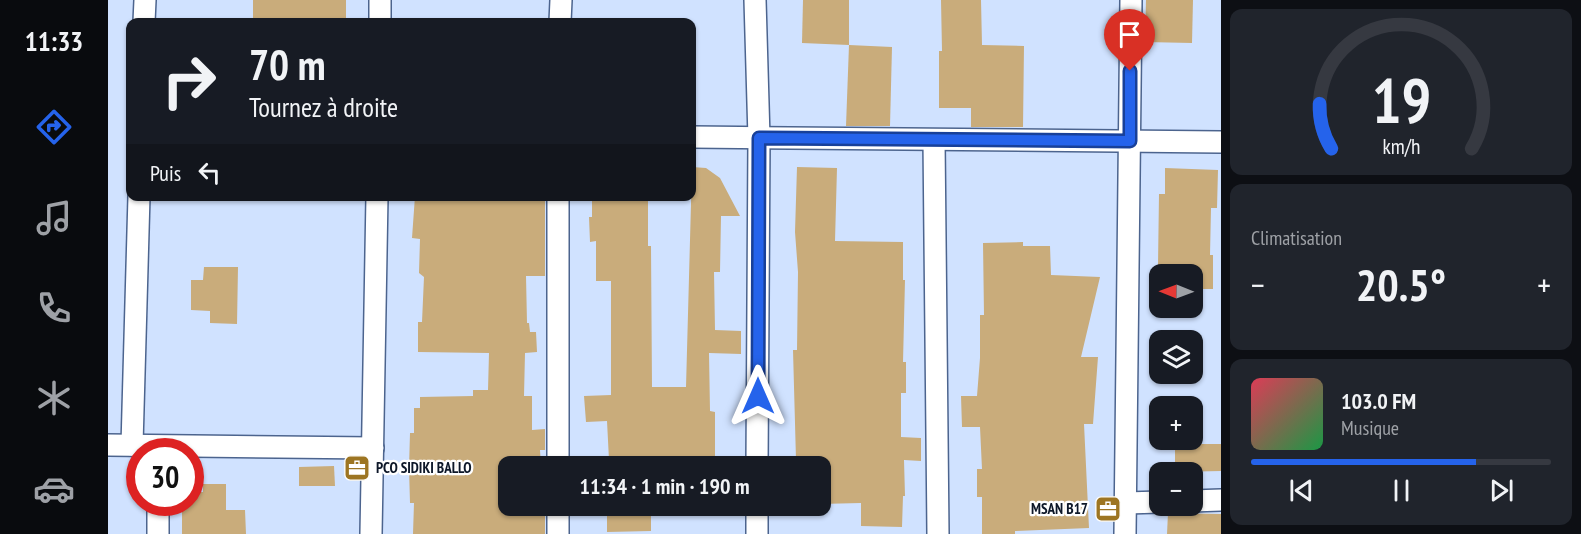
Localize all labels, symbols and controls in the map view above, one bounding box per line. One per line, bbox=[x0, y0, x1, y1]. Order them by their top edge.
pin bbox=[1104, 9, 1155, 71]
icon: arrive bbox=[1113, 18, 1146, 51]
text: 11:33 bbox=[25, 24, 83, 58]
text: 70 m bbox=[249, 37, 326, 92]
icon: right bbox=[150, 42, 228, 120]
text: 19 bbox=[1371, 59, 1431, 140]
text: Tournez à droite bbox=[249, 90, 398, 124]
icon: directions bbox=[33, 106, 75, 148]
text: km/h bbox=[1382, 132, 1420, 160]
icon: left bbox=[193, 156, 226, 189]
text: Puis bbox=[150, 159, 181, 187]
icon: music bbox=[33, 197, 75, 239]
text: Climatisation bbox=[1251, 225, 1342, 251]
text: 20.5° bbox=[1356, 255, 1446, 313]
text: − bbox=[1251, 263, 1265, 306]
text: + bbox=[1537, 263, 1551, 306]
north arrow bbox=[1149, 264, 1203, 318]
map controls bbox=[1149, 264, 1203, 516]
icon: phone bbox=[33, 287, 75, 329]
button: layers bbox=[1149, 330, 1203, 384]
position arrow bbox=[726, 364, 790, 428]
icon: climate bbox=[33, 377, 75, 419]
text: 103.0 FM bbox=[1341, 387, 1416, 415]
button: + bbox=[1149, 396, 1203, 450]
text: Musique bbox=[1341, 415, 1399, 441]
speed limit sign: 30 bbox=[126, 438, 204, 516]
office icon: PCO SIDIKI BALLO bbox=[342, 453, 372, 483]
place label: PCO SIDIKI BALLO bbox=[376, 458, 472, 477]
button: − bbox=[1149, 462, 1203, 516]
icon: car bbox=[33, 468, 75, 510]
text: 11:34 · 1 min · 190 m bbox=[579, 472, 750, 500]
icon: previous bbox=[1285, 474, 1318, 507]
icon: pause bbox=[1385, 474, 1418, 507]
icon: next bbox=[1485, 474, 1518, 507]
office icon: MSAN B17 bbox=[1093, 494, 1123, 524]
place label: MSAN B17 bbox=[1031, 499, 1088, 518]

